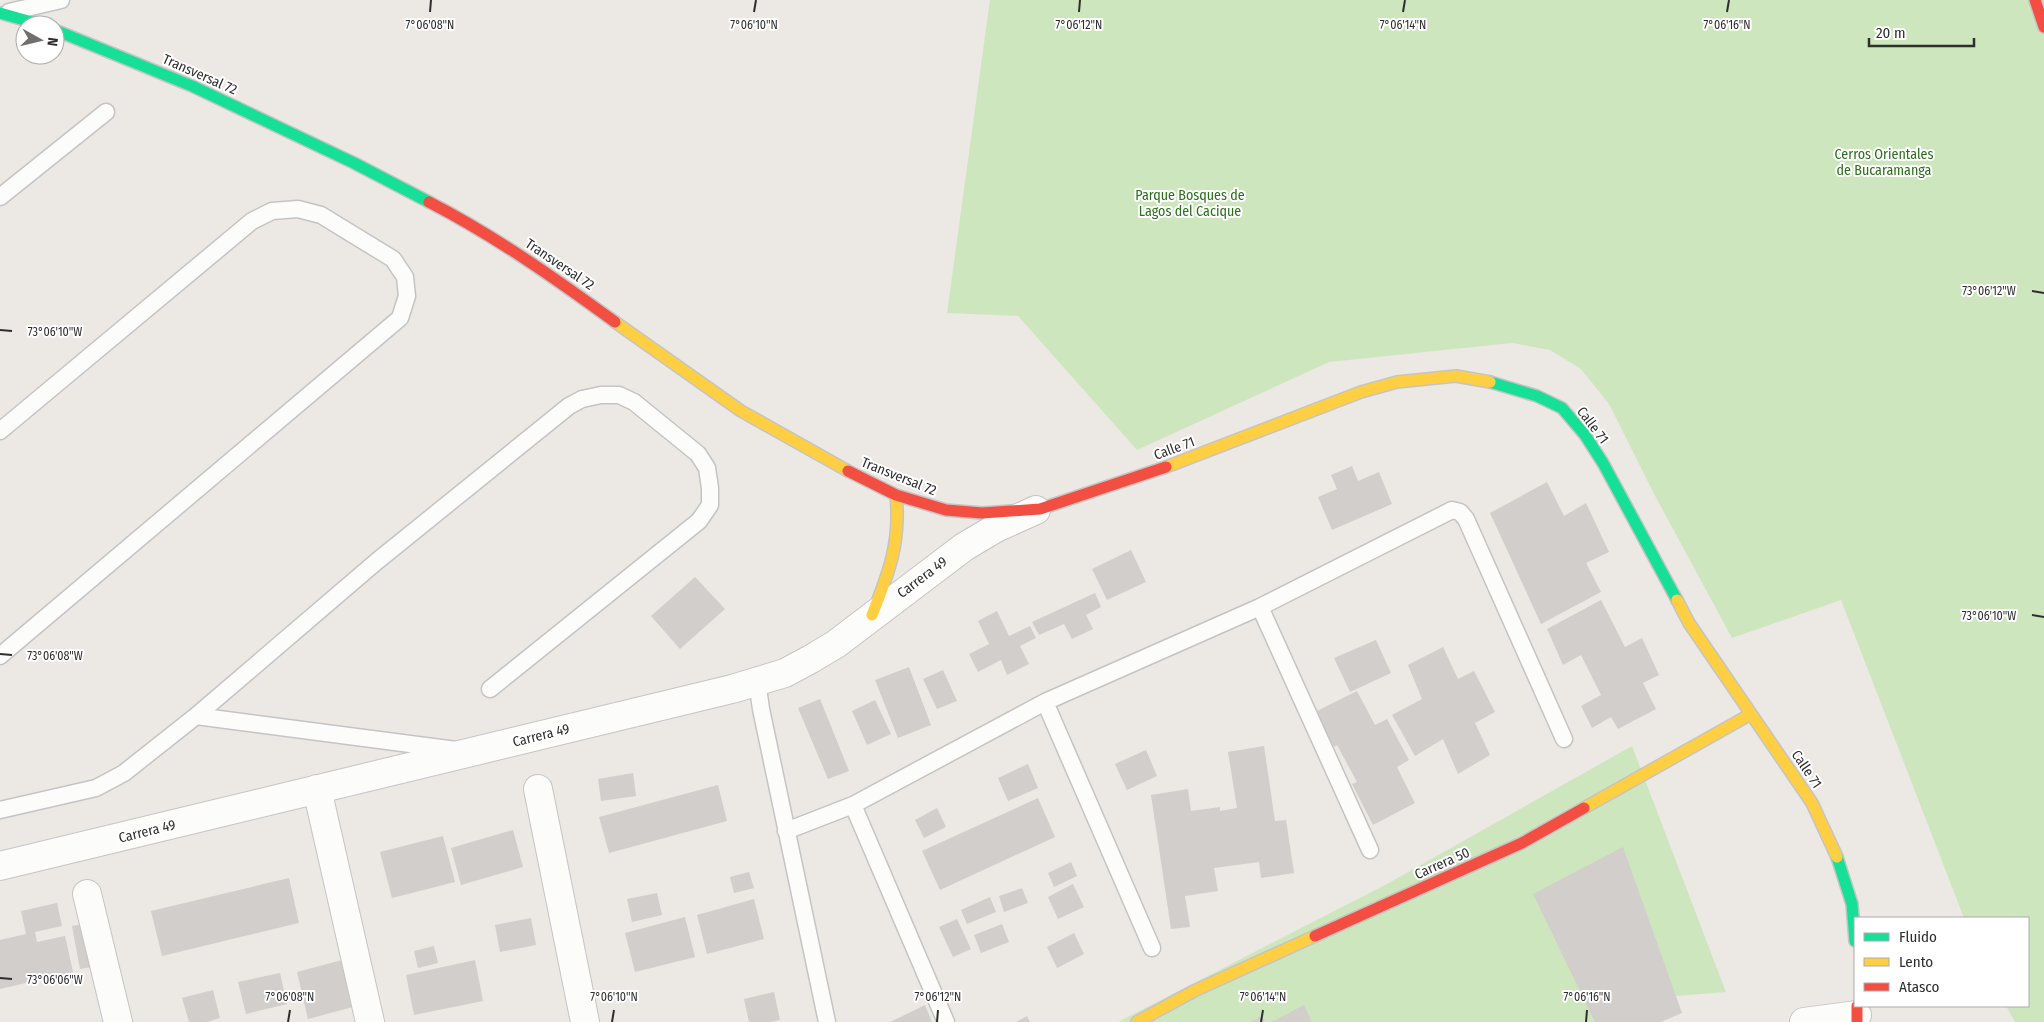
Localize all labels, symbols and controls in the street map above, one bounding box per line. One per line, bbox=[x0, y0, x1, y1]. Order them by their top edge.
north arrow bbox=[15, 15, 65, 65]
scale bar bbox=[1869, 15, 1974, 47]
text: 7°06'08"N bbox=[406, 18, 454, 32]
text: 7°06'10"N bbox=[730, 18, 778, 32]
text: 7°06'12"N bbox=[1056, 18, 1102, 32]
text: 7°06'14"N bbox=[1380, 18, 1426, 32]
text: 7°06'16"N bbox=[1703, 18, 1751, 32]
text: 20 m bbox=[1876, 24, 1906, 42]
text: N bbox=[43, 36, 61, 47]
street label: Transversal 72 bbox=[160, 51, 240, 98]
park label: Cerros Orientales de Bucaramanga bbox=[1835, 146, 1934, 179]
park label: Parque Bosques de Lagos del Cacique bbox=[1135, 187, 1245, 220]
street label: Transversal 72 bbox=[522, 235, 597, 294]
text: 73°06'12"W bbox=[1962, 284, 2016, 298]
text: 73°06'10"W bbox=[28, 325, 82, 339]
street label: Calle 71 bbox=[1573, 403, 1612, 447]
street label: Calle 71 bbox=[1151, 433, 1197, 464]
street label: Transversal 72 bbox=[859, 454, 939, 499]
street label: Carrera 49 bbox=[894, 553, 951, 602]
text: 73°06'10"W bbox=[1962, 609, 2016, 623]
text: 73°06'08"W bbox=[27, 649, 83, 663]
street label: Carrera 49 bbox=[511, 720, 572, 751]
street label: Calle 71 bbox=[1788, 747, 1825, 792]
street label: Carrera 49 bbox=[117, 816, 178, 847]
street label: Carrera 50 bbox=[1412, 844, 1472, 883]
legend bbox=[1854, 917, 2029, 1007]
text: Fluido bbox=[1899, 928, 1937, 946]
text: Lento bbox=[1899, 953, 1933, 971]
text: 73°06'06"W bbox=[27, 973, 83, 987]
text: Atasco bbox=[1899, 978, 1939, 996]
text: 7°06'08"N bbox=[266, 990, 314, 1004]
text: 7°06'10"N bbox=[590, 990, 638, 1004]
text: 7°06'12"N bbox=[915, 990, 961, 1004]
text: 7°06'14"N bbox=[1240, 990, 1286, 1004]
text: 7°06'16"N bbox=[1563, 990, 1611, 1004]

